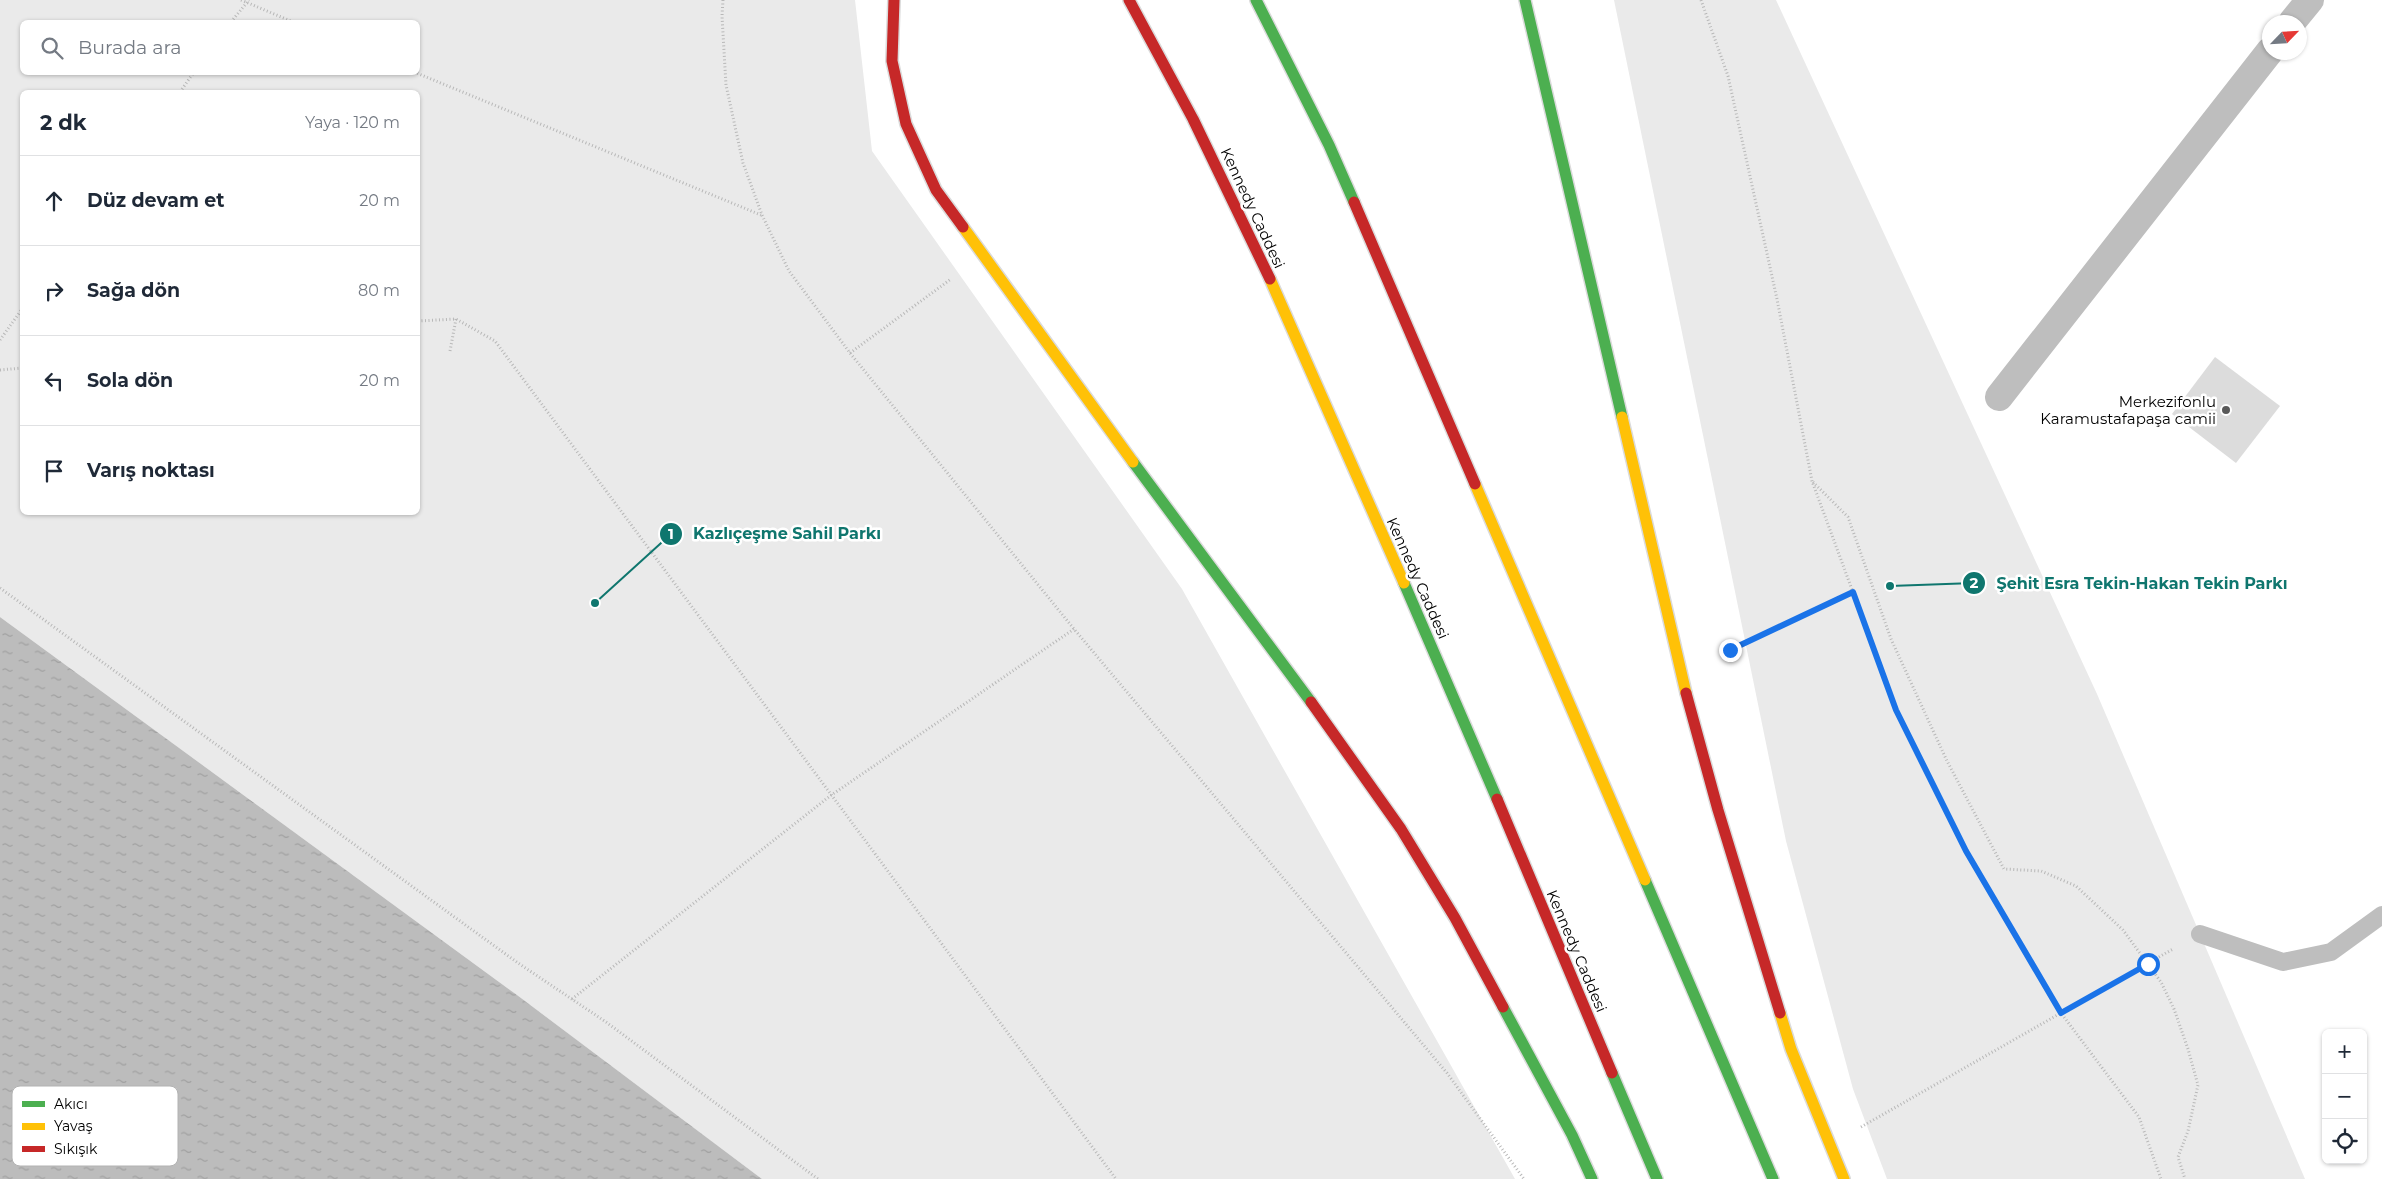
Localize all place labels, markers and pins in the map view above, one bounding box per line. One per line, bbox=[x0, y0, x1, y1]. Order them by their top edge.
place label: Merkezifonlu Karamustafapaşa camii bbox=[2040, 392, 2216, 428]
marker: Merkezifonlu Karamustafapaşa camii bbox=[2220, 404, 2232, 416]
callout: Kazlıçeşme Sahil Parkı bbox=[658, 518, 891, 549]
callout: Şehit Esra Tekin-Hakan Tekin Parkı bbox=[1961, 568, 2297, 599]

